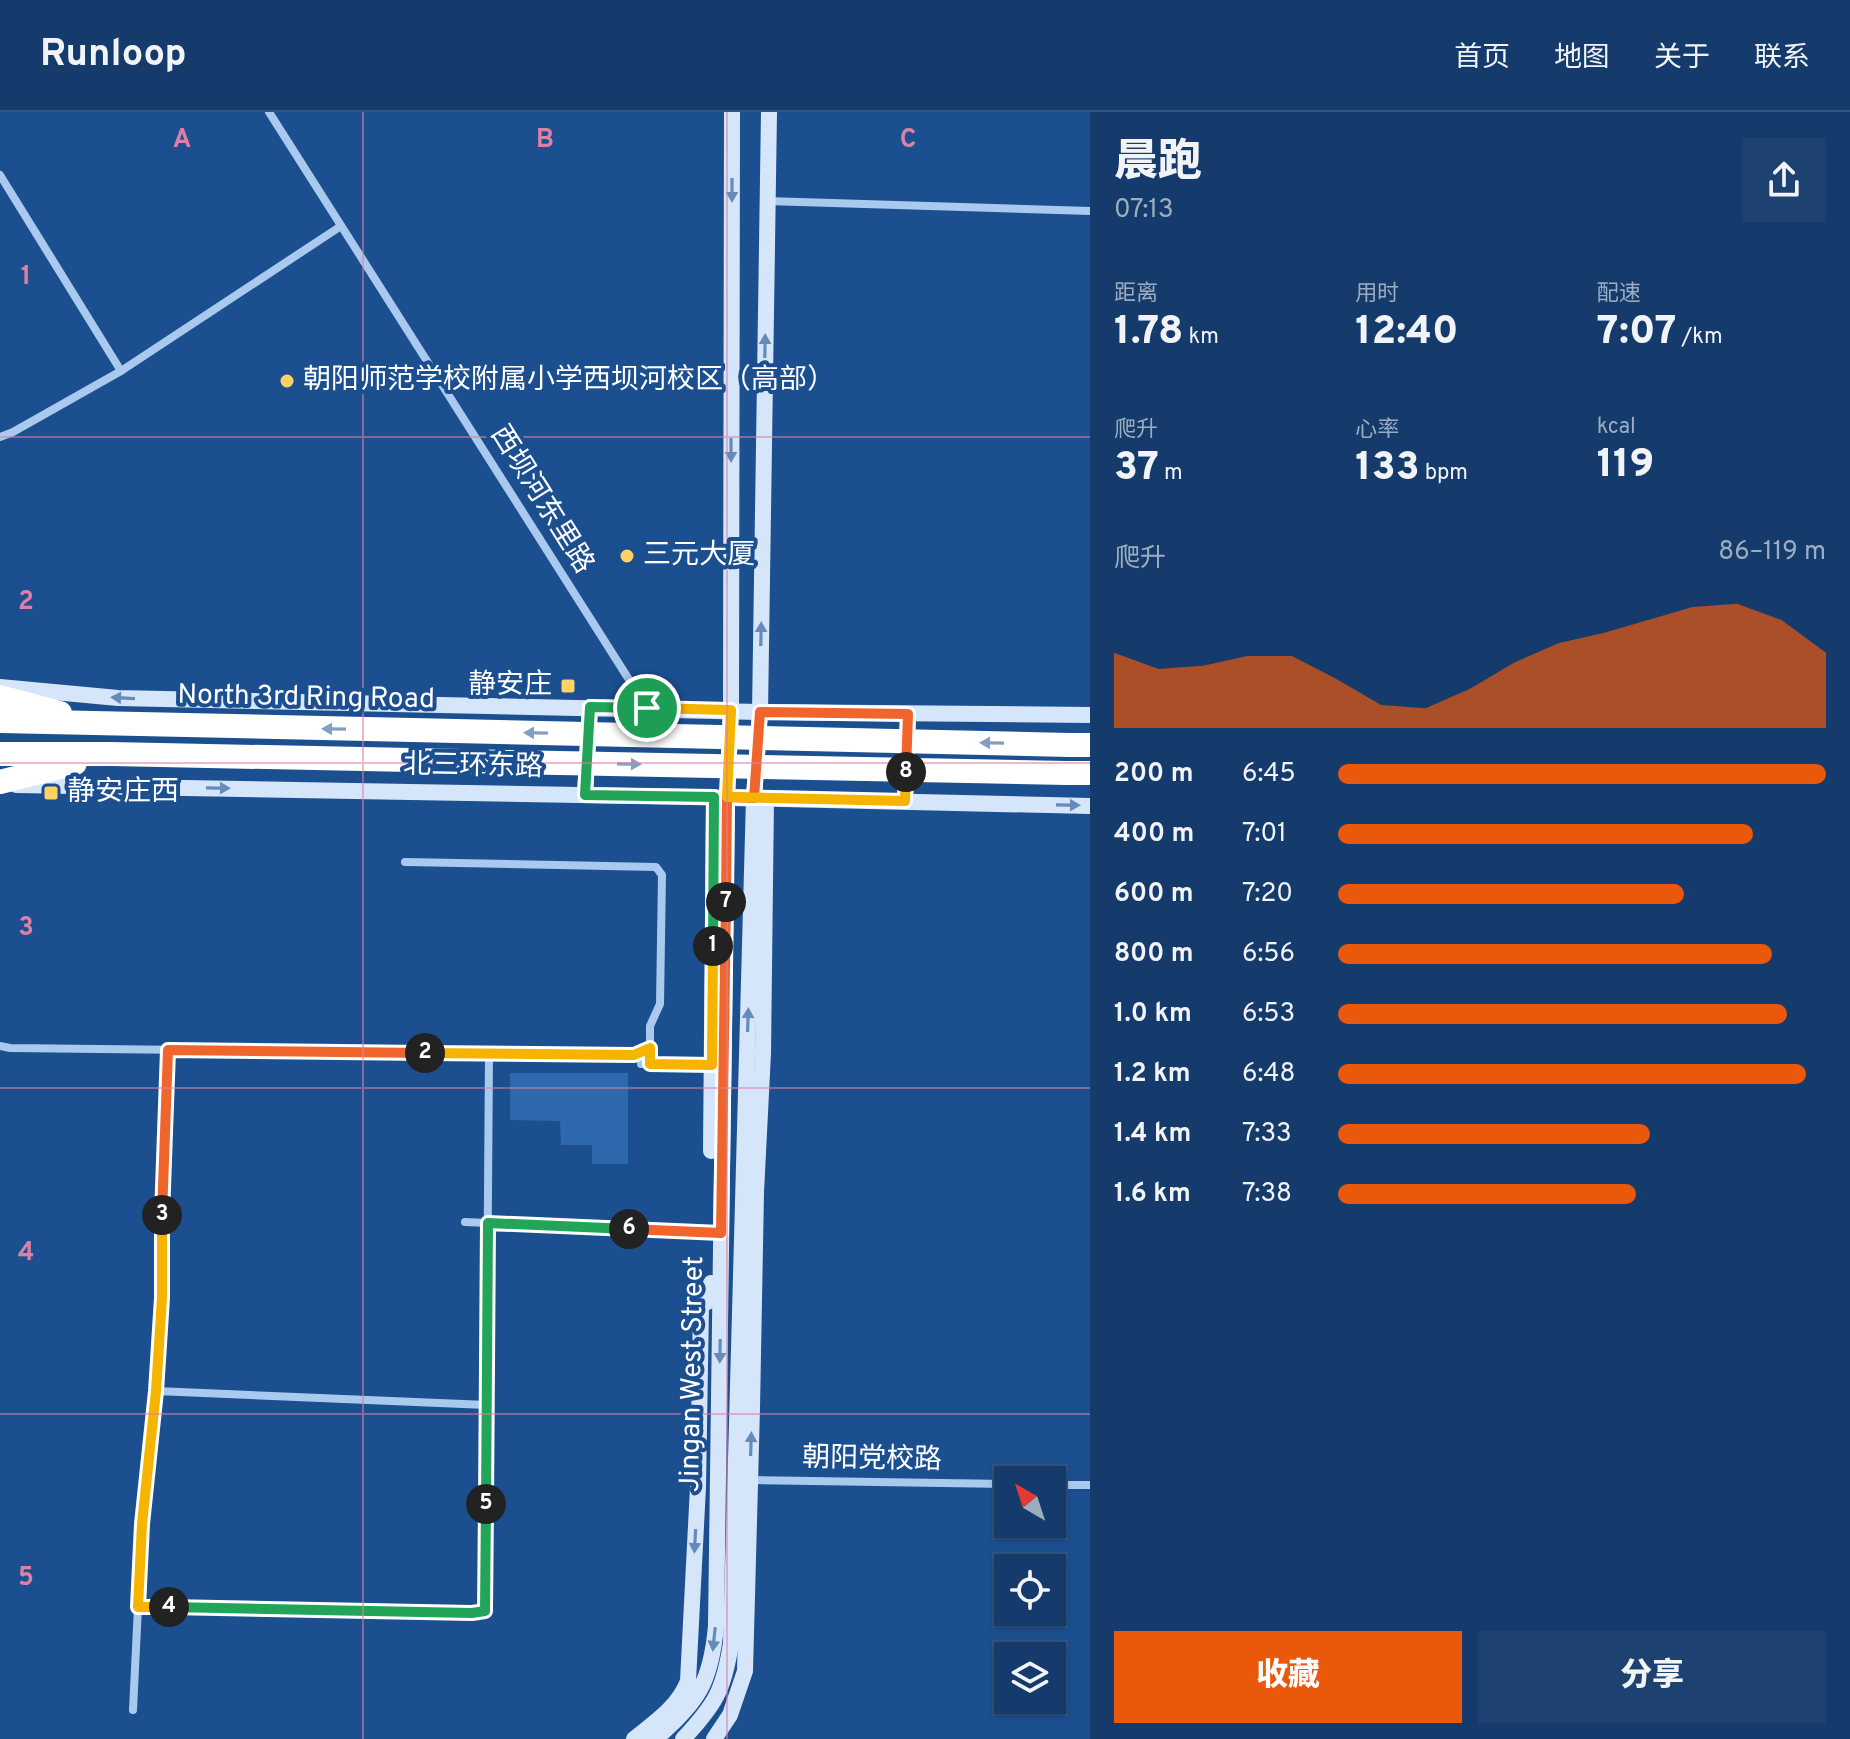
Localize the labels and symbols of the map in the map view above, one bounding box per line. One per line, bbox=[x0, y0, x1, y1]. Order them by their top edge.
text: A bbox=[173, 124, 191, 157]
text: B bbox=[536, 124, 554, 157]
text: C bbox=[900, 124, 916, 157]
one-way arrow bbox=[726, 178, 738, 203]
text: 1 bbox=[21, 261, 31, 294]
one-way arrow bbox=[758, 333, 771, 358]
place label: 朝阳师范学校附属小学西坝河校区（高部） bbox=[303, 363, 835, 399]
marker: 朝阳师范学校附属小学西坝河校区（高部） bbox=[278, 372, 296, 390]
street label: 西坝河东里路 bbox=[481, 419, 601, 581]
one-way arrow bbox=[725, 438, 737, 463]
place label: 三元大厦 bbox=[643, 538, 755, 574]
marker: 三元大厦 bbox=[618, 547, 636, 565]
text: 2 bbox=[18, 586, 34, 619]
one-way arrow bbox=[755, 621, 767, 646]
place label: 静安庄 bbox=[468, 668, 552, 704]
pin bbox=[613, 674, 681, 742]
marker: 静安庄 bbox=[559, 677, 577, 695]
street label: North 3rd Ring Road bbox=[177, 678, 435, 718]
one-way arrow bbox=[110, 691, 135, 704]
one-way arrow bbox=[321, 722, 346, 735]
one-way arrow bbox=[523, 727, 548, 739]
one-way arrow bbox=[979, 737, 1004, 750]
street label: 北三环东路 bbox=[403, 748, 543, 786]
pin: 8 bbox=[886, 752, 926, 792]
one-way arrow bbox=[617, 758, 642, 770]
place label: 静安庄西 bbox=[67, 775, 179, 811]
one-way arrow bbox=[206, 782, 231, 795]
marker: 静安庄西 bbox=[42, 784, 60, 802]
one-way arrow bbox=[1056, 799, 1081, 812]
pin: 7 bbox=[706, 882, 746, 922]
text: 3 bbox=[18, 912, 34, 945]
pin: 1 bbox=[693, 926, 733, 966]
one-way arrow bbox=[741, 1007, 754, 1032]
pin: 2 bbox=[405, 1033, 445, 1073]
pin: 3 bbox=[142, 1195, 182, 1235]
pin: 6 bbox=[609, 1209, 649, 1249]
text: 4 bbox=[18, 1237, 34, 1270]
street label: Jingan West Street bbox=[673, 1256, 713, 1492]
one-way arrow bbox=[713, 1339, 726, 1364]
one-way arrow bbox=[745, 1431, 758, 1456]
street label: 朝阳党校路 bbox=[802, 1441, 942, 1479]
north arrow bbox=[994, 1466, 1066, 1538]
pin: 5 bbox=[466, 1484, 506, 1524]
one-way arrow bbox=[689, 1529, 702, 1554]
text: 5 bbox=[18, 1562, 34, 1595]
pin: 4 bbox=[149, 1587, 189, 1627]
one-way arrow bbox=[708, 1627, 721, 1652]

